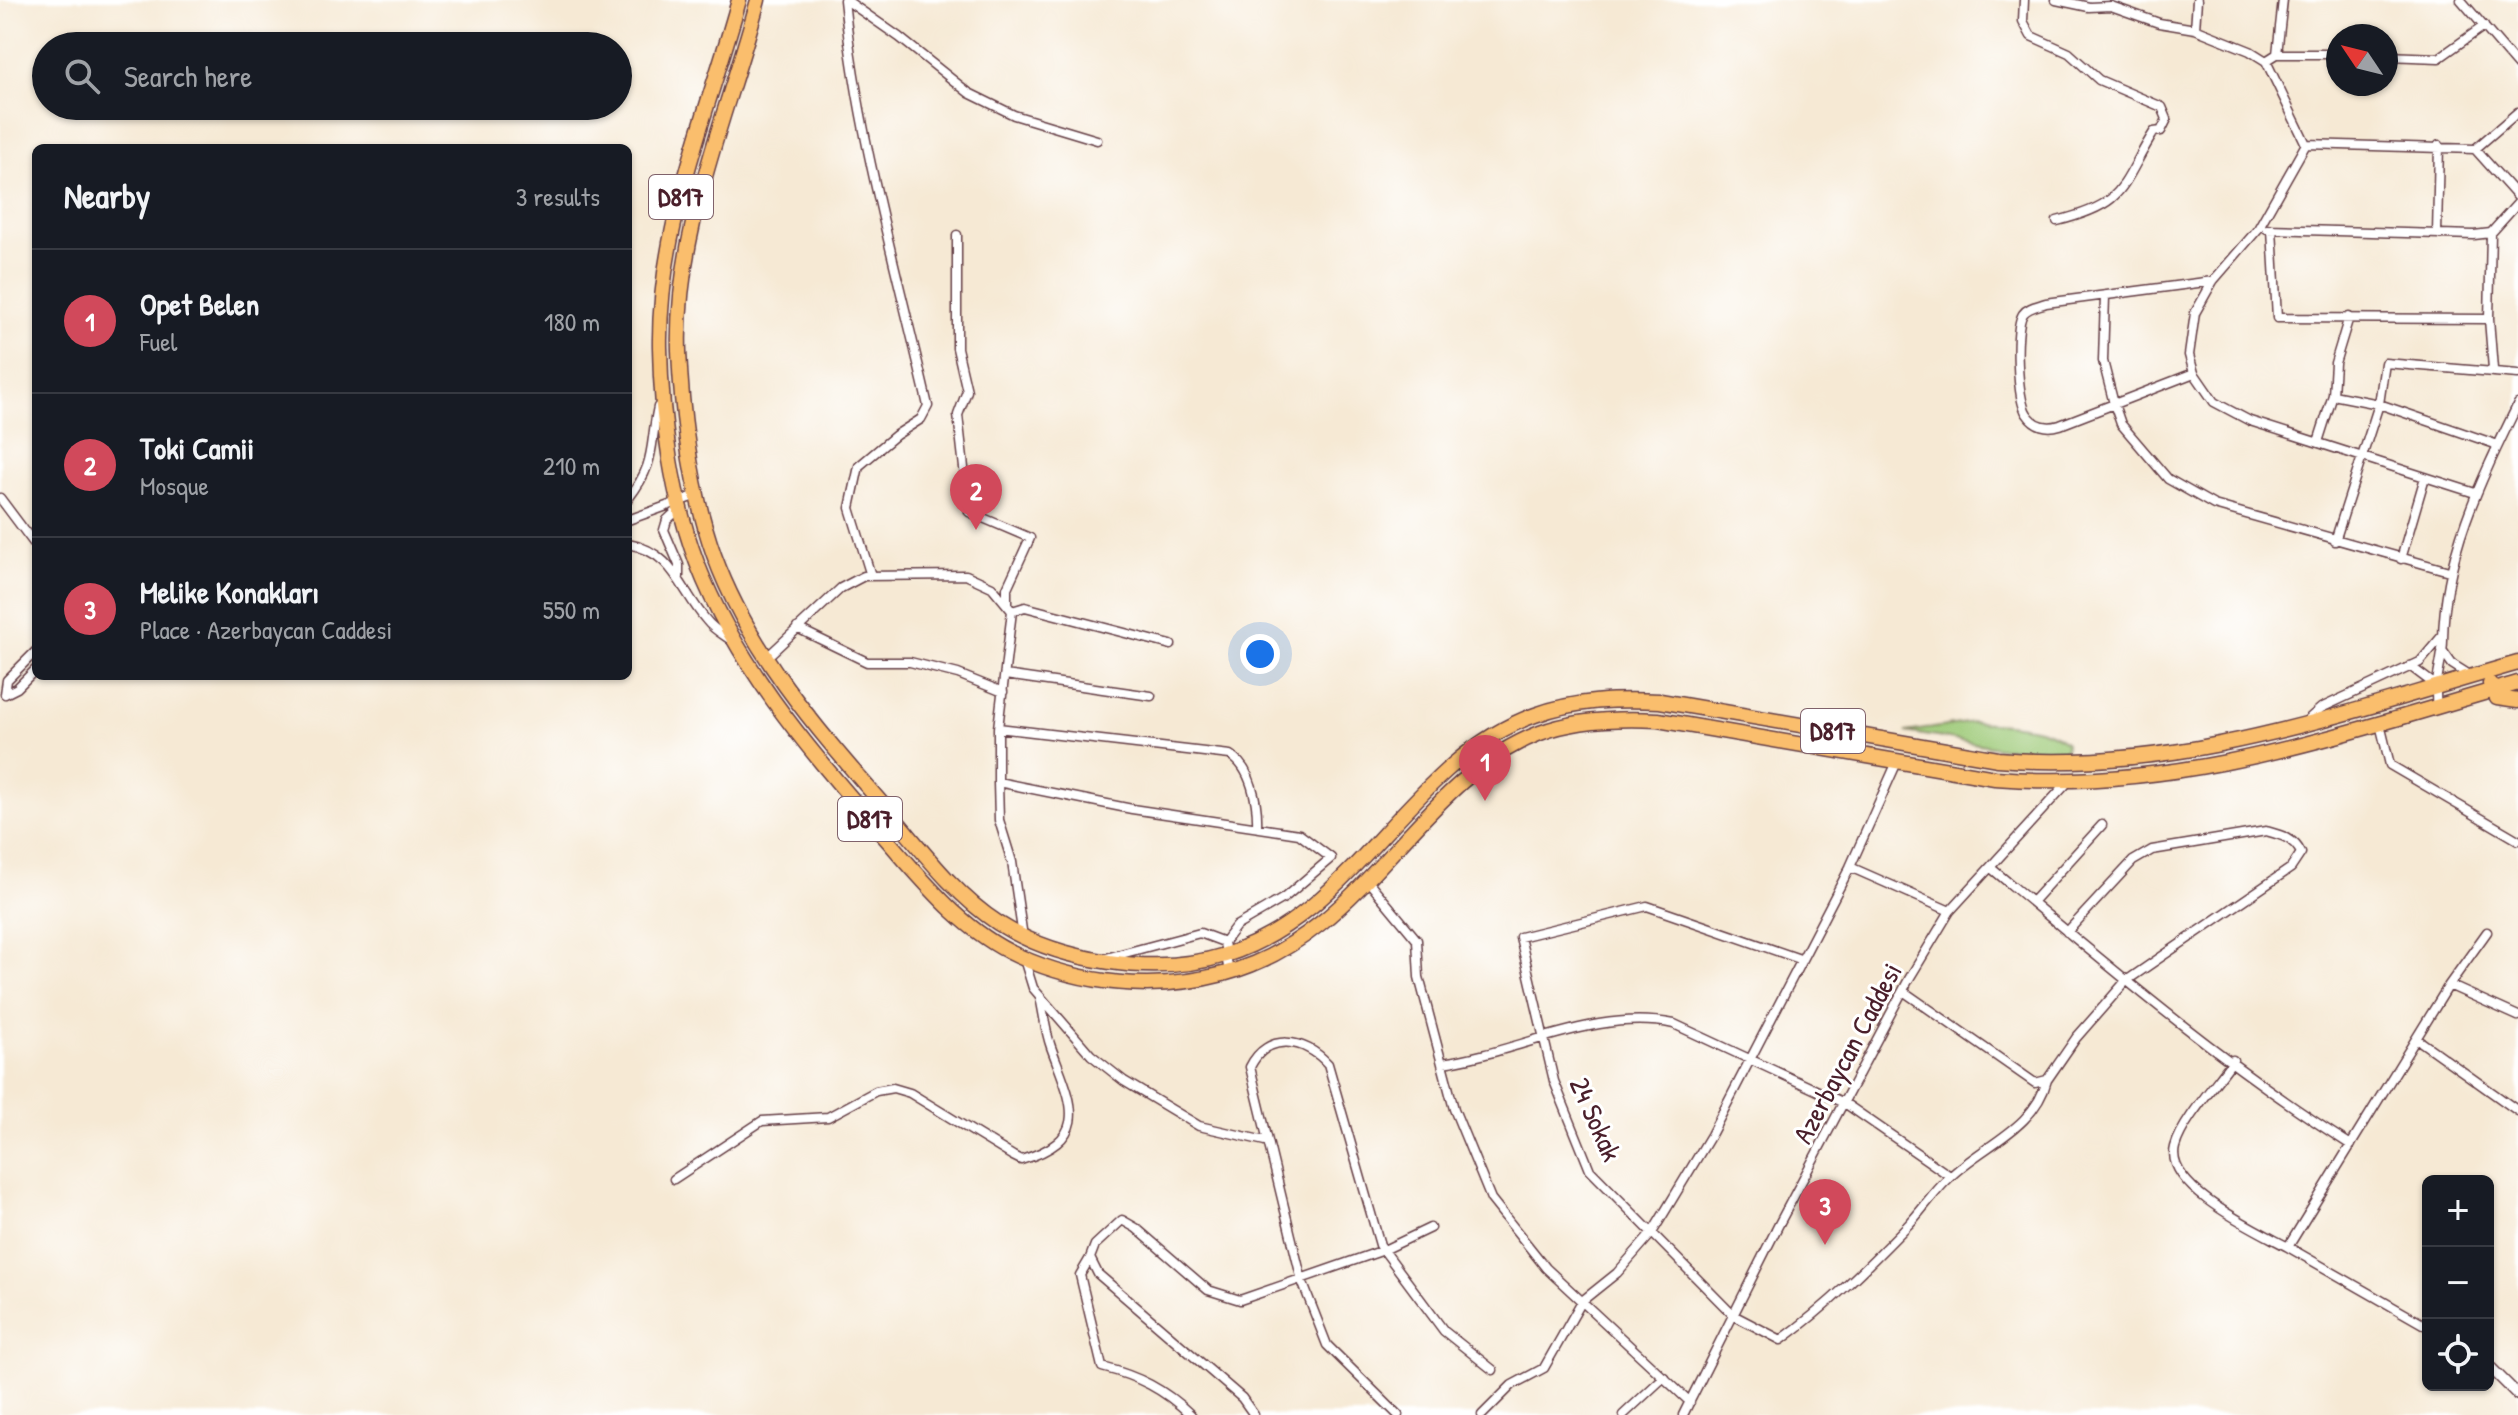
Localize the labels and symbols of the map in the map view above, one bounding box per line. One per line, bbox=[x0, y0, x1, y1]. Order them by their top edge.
north arrow bbox=[2326, 24, 2398, 96]
road number: D817 bbox=[649, 175, 713, 219]
pin: 2 bbox=[950, 464, 1002, 530]
your location bbox=[1240, 634, 1280, 674]
road number: D817 bbox=[1801, 709, 1865, 753]
pin: 1 bbox=[1459, 735, 1511, 801]
road number: D817 bbox=[838, 797, 902, 841]
street label: Azerbaycan Caddesi bbox=[1783, 956, 1911, 1150]
street label: 24 Sokak bbox=[1561, 1071, 1631, 1167]
pin: 3 bbox=[1799, 1179, 1851, 1245]

